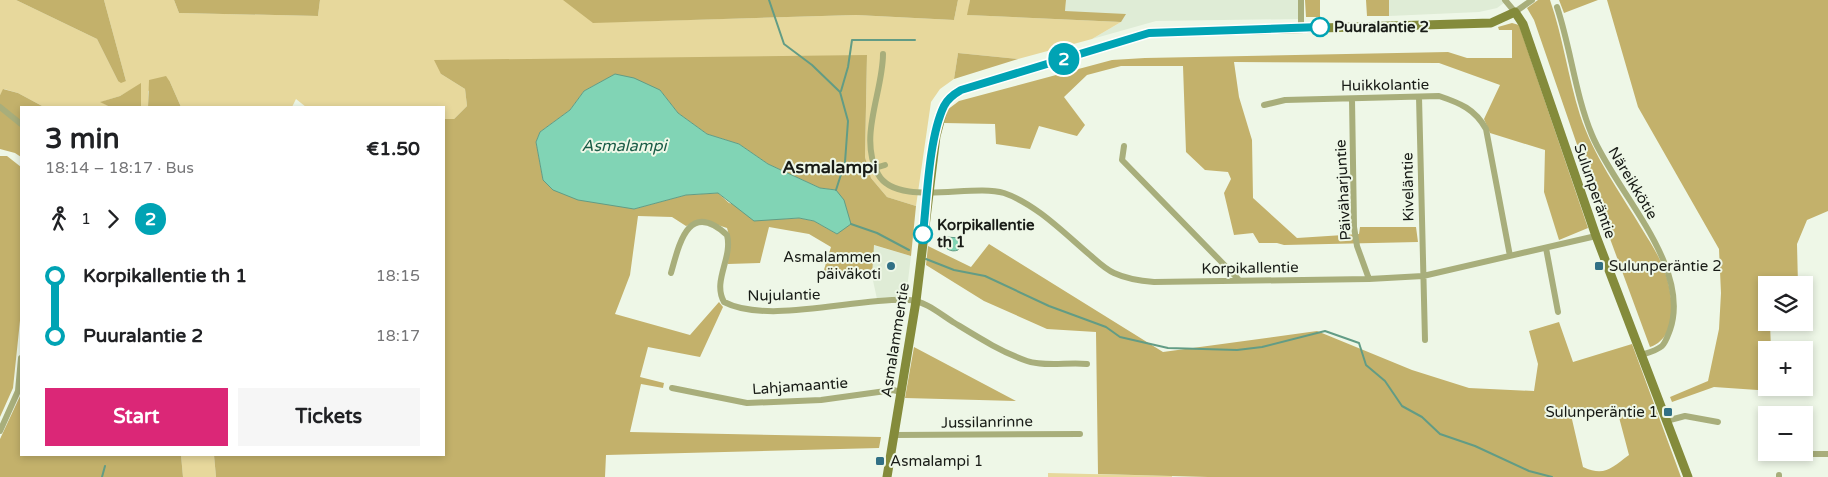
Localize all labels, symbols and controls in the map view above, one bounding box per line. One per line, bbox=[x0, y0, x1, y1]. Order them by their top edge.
marker: Puuralantie 2 bbox=[1310, 17, 1330, 37]
place label: Puuralantie 2 bbox=[1334, 18, 1429, 36]
line badge: 2 bbox=[1048, 43, 1080, 75]
text: 2 bbox=[1058, 48, 1070, 70]
street label: Huikkolantie bbox=[1341, 75, 1429, 95]
text: 3 min bbox=[45, 122, 120, 156]
water label: Asmalampi bbox=[581, 136, 669, 156]
text: €1.50 bbox=[366, 138, 420, 160]
street label: Päiväharjuntie bbox=[1331, 139, 1355, 241]
street label: Sulunperäntie bbox=[1570, 141, 1620, 241]
street label: Näreikkötie bbox=[1604, 143, 1662, 223]
street label: Kiveläntie bbox=[1398, 152, 1418, 222]
district label: Asmalampi bbox=[782, 156, 878, 178]
text: 18:14 – 18:17 · Bus bbox=[45, 158, 194, 178]
icon: walk bbox=[45, 205, 73, 233]
icon: forward bbox=[99, 205, 127, 233]
text: 2 bbox=[145, 208, 156, 230]
text: 1 bbox=[81, 209, 91, 229]
place label: Korpikallentie th 1 bbox=[936, 216, 1035, 251]
marker: Korpikallentie th 1 bbox=[913, 224, 933, 244]
place label: Asmalammen päiväkoti bbox=[783, 248, 881, 283]
place label: Sulunperäntie 2 bbox=[1609, 257, 1722, 275]
street label: Korpikallentie bbox=[1201, 258, 1299, 278]
marker: Asmalammen päiväkoti bbox=[885, 260, 897, 272]
marker: Sulunperäntie 2 bbox=[1593, 260, 1605, 272]
text: Korpikallentie th 1 bbox=[83, 265, 247, 287]
text: 18:15 bbox=[376, 266, 420, 286]
map controls bbox=[1758, 276, 1813, 461]
button: layers bbox=[1758, 276, 1813, 331]
street label: Asmalammentie bbox=[877, 281, 913, 399]
street label: Nujulantie bbox=[747, 285, 821, 305]
text: Puuralantie 2 bbox=[83, 325, 203, 347]
text: 18:17 bbox=[376, 326, 420, 346]
button: + bbox=[1758, 341, 1813, 396]
street label: Lahjamaantie bbox=[751, 374, 849, 398]
button: Start bbox=[45, 388, 228, 446]
button: Tickets bbox=[238, 388, 420, 446]
place label: Sulunperäntie 1 bbox=[1545, 403, 1658, 421]
marker: Sulunperäntie 1 bbox=[1662, 406, 1674, 418]
button: − bbox=[1758, 406, 1813, 461]
street label: Jussilanrinne bbox=[941, 412, 1033, 432]
place label: Asmalampi 1 bbox=[890, 452, 983, 470]
marker: Asmalampi 1 bbox=[874, 455, 886, 467]

